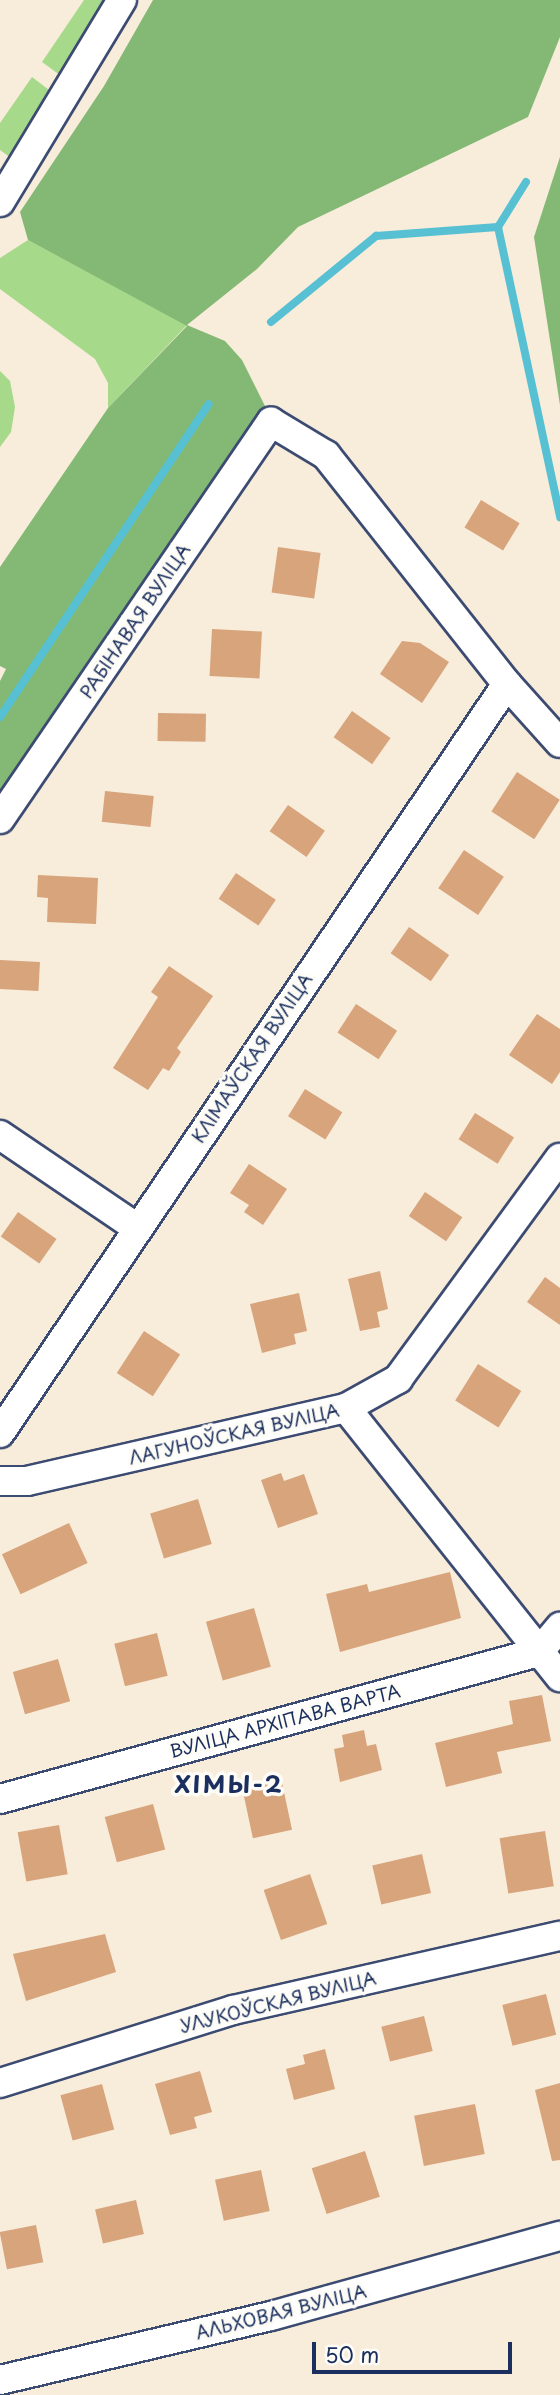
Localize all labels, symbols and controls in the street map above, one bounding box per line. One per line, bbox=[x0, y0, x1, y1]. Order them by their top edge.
street label: РАБІНАВАЯ ВУЛІЦА bbox=[75, 540, 195, 702]
street label: КЛІМАЎСКАЯ ВУЛІЦА bbox=[187, 969, 317, 1147]
street label: ЛАГУНОЎСКАЯ ВУЛІЦА bbox=[126, 1399, 342, 1469]
street label: ВУЛІЦА АРХІПАВА ВАРТА bbox=[167, 1680, 403, 1762]
district label: ХІМЫ-2 bbox=[176, 1770, 282, 1798]
street label: УЛУКОЎСКАЯ ВУЛІЦА bbox=[177, 1967, 379, 2037]
street label: АЛЬХОВАЯ ВУЛІЦА bbox=[193, 2280, 369, 2344]
scale bar bbox=[315, 2328, 514, 2372]
text: 50 m bbox=[325, 2338, 379, 2370]

